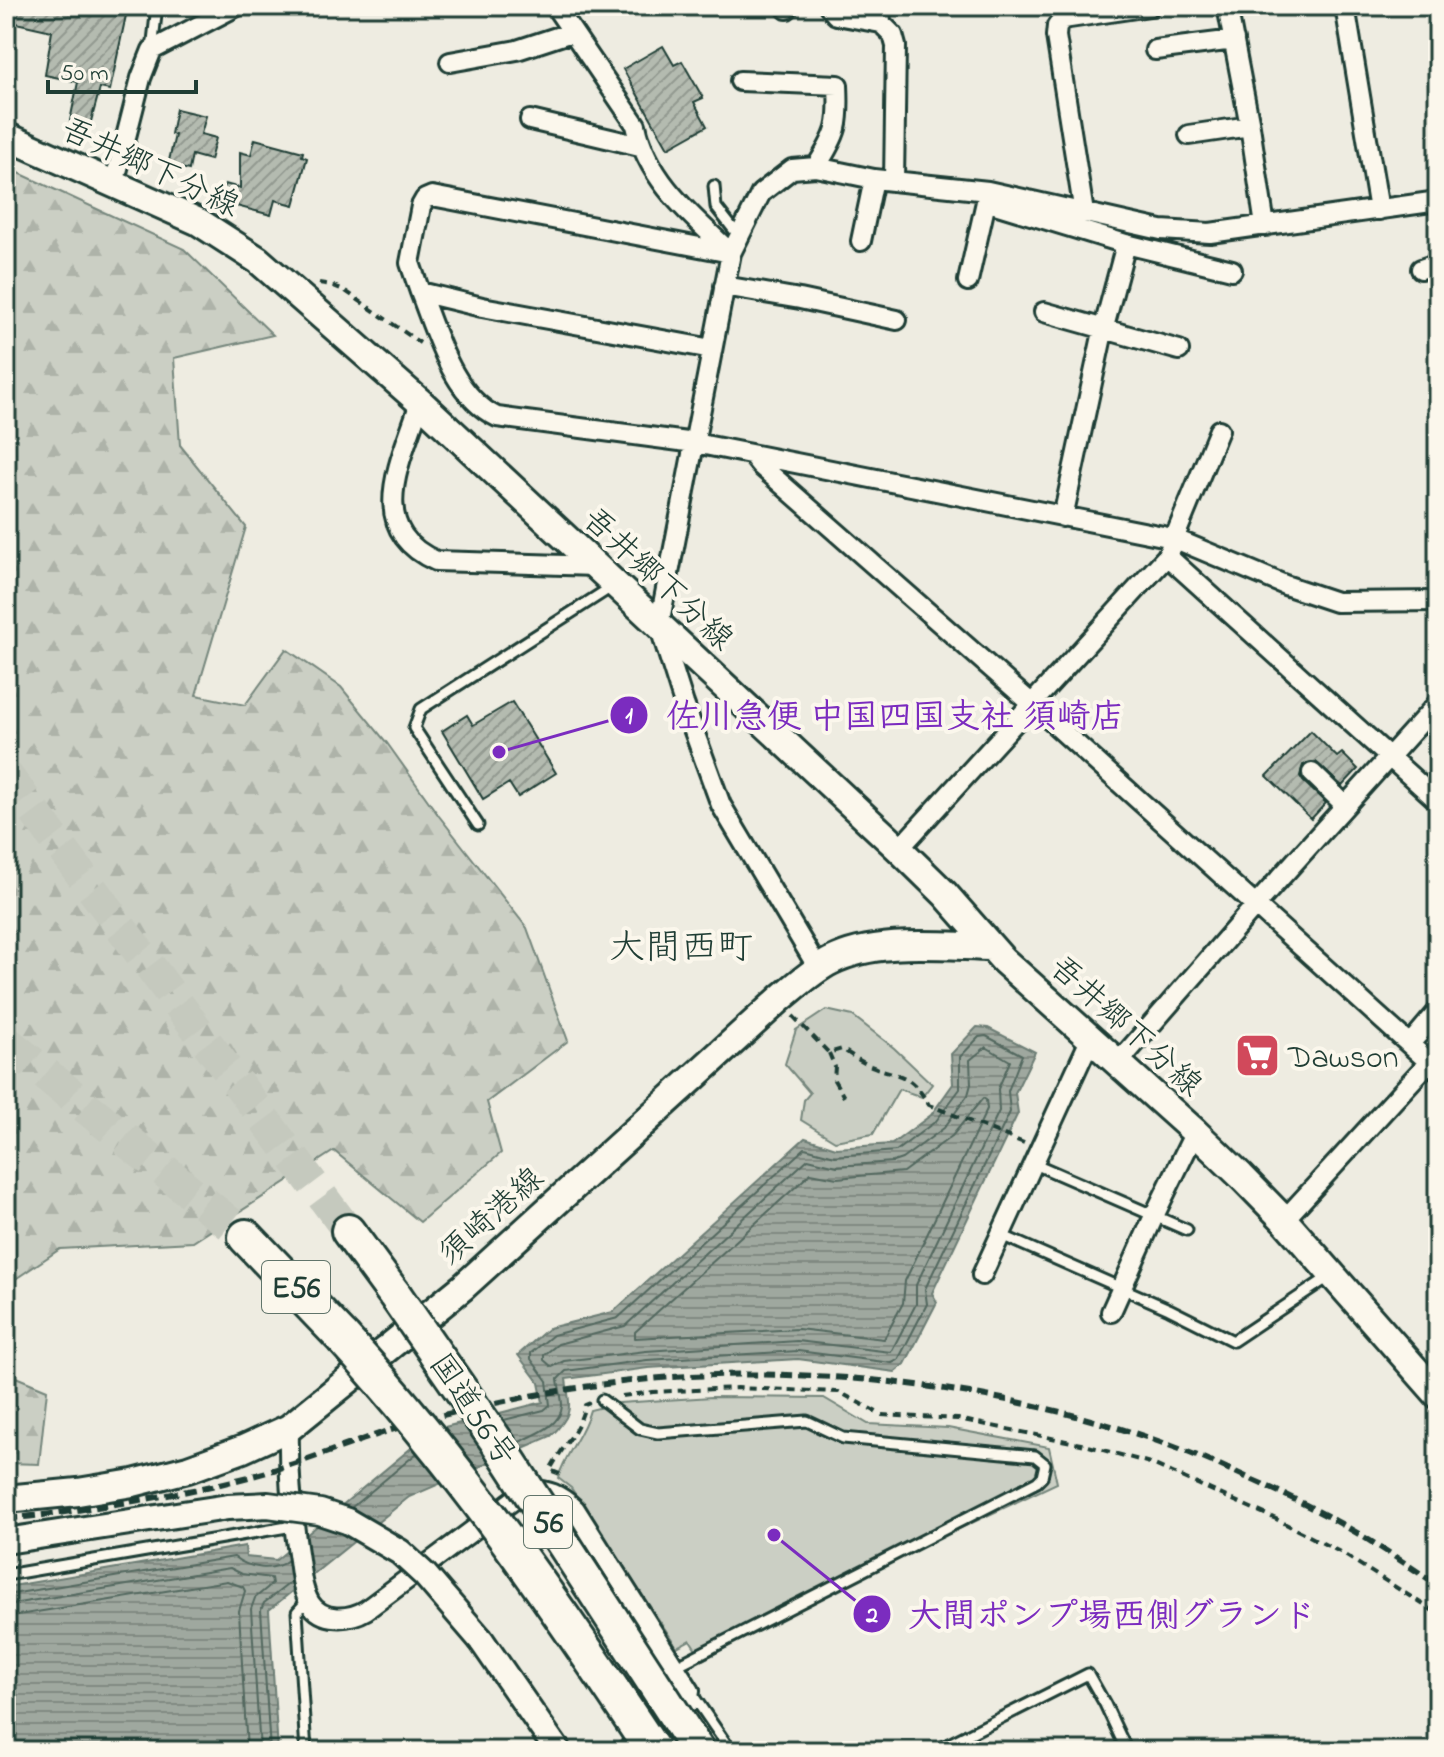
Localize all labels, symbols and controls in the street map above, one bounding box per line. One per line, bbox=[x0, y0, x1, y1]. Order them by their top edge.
scale bar bbox=[48, 44, 196, 94]
text: 50 m bbox=[60, 57, 109, 92]
street label: 吾井郷下分線 bbox=[53, 107, 246, 231]
street label: 吾井郷下分線 bbox=[570, 498, 743, 663]
callout: 佐川急便 中国四国支社 須崎店 bbox=[609, 686, 1140, 744]
text: 佐川急便 中国四国支社 須崎店 bbox=[666, 694, 1125, 744]
text: 1 bbox=[625, 700, 633, 735]
district label: 大間西町 bbox=[609, 923, 753, 976]
street label: 吾井郷下分線 bbox=[1038, 946, 1212, 1109]
supermarket icon: Dawson bbox=[1233, 1032, 1281, 1080]
place label: Dawson bbox=[1287, 1036, 1398, 1083]
street label: 須崎港線 bbox=[429, 1157, 556, 1278]
road number: E56 bbox=[262, 1261, 330, 1313]
street label: 国道56号 bbox=[416, 1345, 526, 1477]
road number: 56 bbox=[524, 1496, 572, 1548]
callout: 大間ポンプ場西側グランド bbox=[852, 1585, 1332, 1643]
text: 大間ポンプ場西側グランド bbox=[908, 1593, 1316, 1643]
text: 2 bbox=[865, 1599, 878, 1634]

